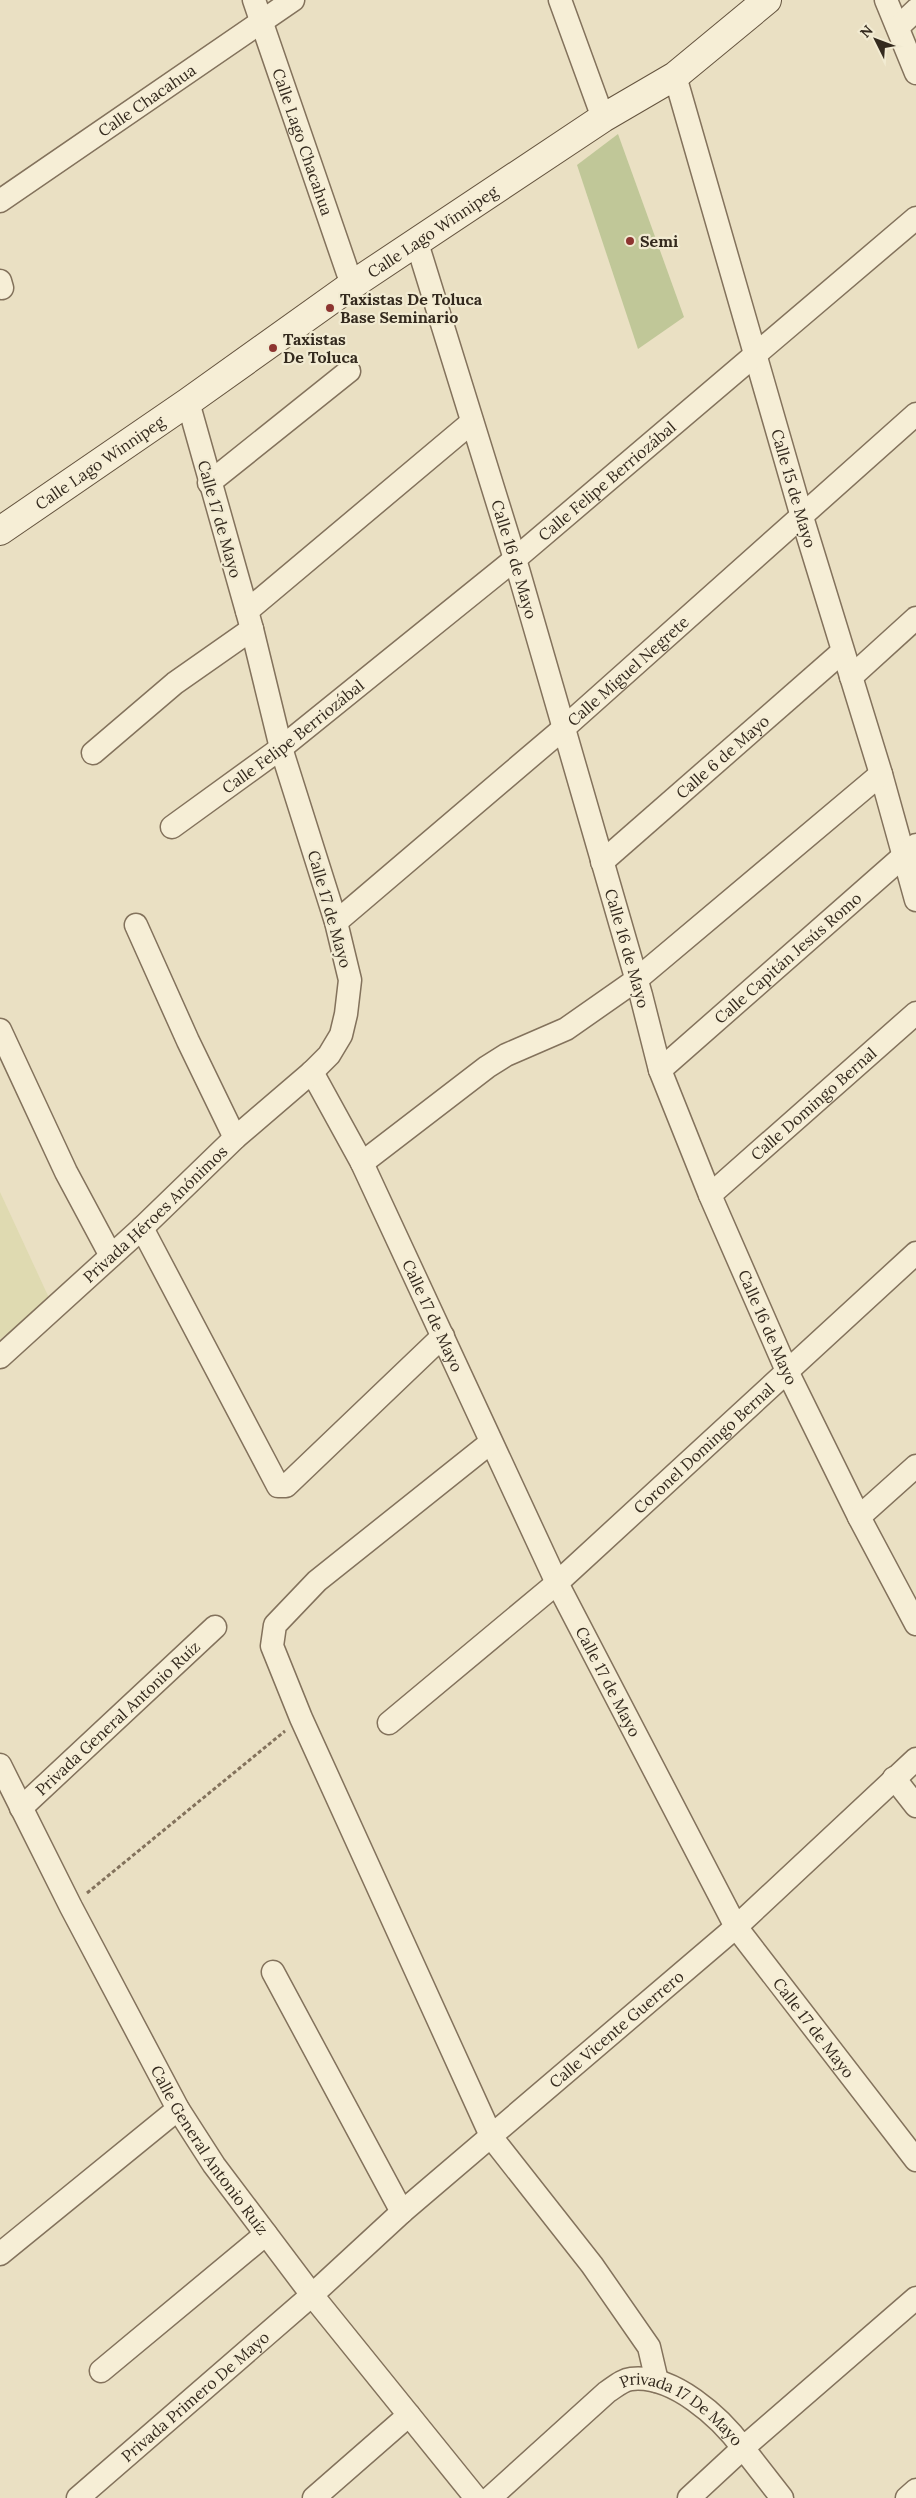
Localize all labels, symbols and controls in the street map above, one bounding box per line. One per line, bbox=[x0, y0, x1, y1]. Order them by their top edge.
north arrow bbox=[851, 15, 901, 65]
text: N bbox=[856, 21, 877, 41]
street label: Calle Chacahua bbox=[94, 60, 200, 141]
street label: Calle Lago Chacahua bbox=[268, 66, 337, 218]
street label: Calle Lago Winnipeg bbox=[363, 180, 502, 282]
place label: Semi bbox=[640, 231, 678, 251]
marker: Semi bbox=[624, 235, 636, 247]
place label: Taxistas De Toluca Base Seminario bbox=[340, 289, 483, 327]
marker: Taxistas De Toluca Base Seminario bbox=[324, 302, 336, 314]
place label: Taxistas De Toluca bbox=[283, 329, 359, 367]
marker: Taxistas De Toluca bbox=[267, 342, 279, 354]
street label: Calle Lago Winnipeg bbox=[31, 410, 169, 514]
street label: Calle Felipe Berriozábal bbox=[534, 417, 680, 545]
street label: Calle 15 de Mayo bbox=[767, 426, 821, 550]
street label: Calle 17 de Mayo bbox=[194, 458, 246, 580]
street label: Calle 16 de Mayo bbox=[487, 497, 542, 621]
street label: Calle Miguel Negrete bbox=[563, 611, 693, 730]
street label: Calle Felipe Berriozábal bbox=[218, 675, 368, 798]
street label: Calle 6 de Mayo bbox=[672, 710, 773, 803]
street label: Calle 17 de Mayo bbox=[304, 848, 356, 970]
street label: Calle 16 de Mayo bbox=[601, 886, 654, 1010]
street label: Calle Capitán Jesús Romo bbox=[710, 888, 865, 1028]
street label: Calle Domingo Bernal bbox=[746, 1043, 880, 1164]
street label: Privada Héroes Anónimos bbox=[79, 1141, 231, 1287]
street label: Calle 17 de Mayo bbox=[398, 1256, 467, 1375]
street label: Calle 16 de Mayo bbox=[734, 1267, 802, 1388]
street label: Coronel Domingo Bernal bbox=[629, 1379, 778, 1518]
street label: Calle 17 de Mayo bbox=[571, 1623, 645, 1740]
street label: Privada General Antonio Ruíz bbox=[31, 1636, 204, 1800]
street label: Calle Vicente Guerrero bbox=[545, 1966, 688, 2092]
street label: Calle 17 de Mayo bbox=[769, 1974, 859, 2082]
street label: Calle General Antonio Ruíz bbox=[147, 2062, 273, 2239]
street label: Privada Primero De Mayo bbox=[117, 2327, 273, 2466]
street label: Privada 17 De Mayo bbox=[616, 2369, 747, 2450]

